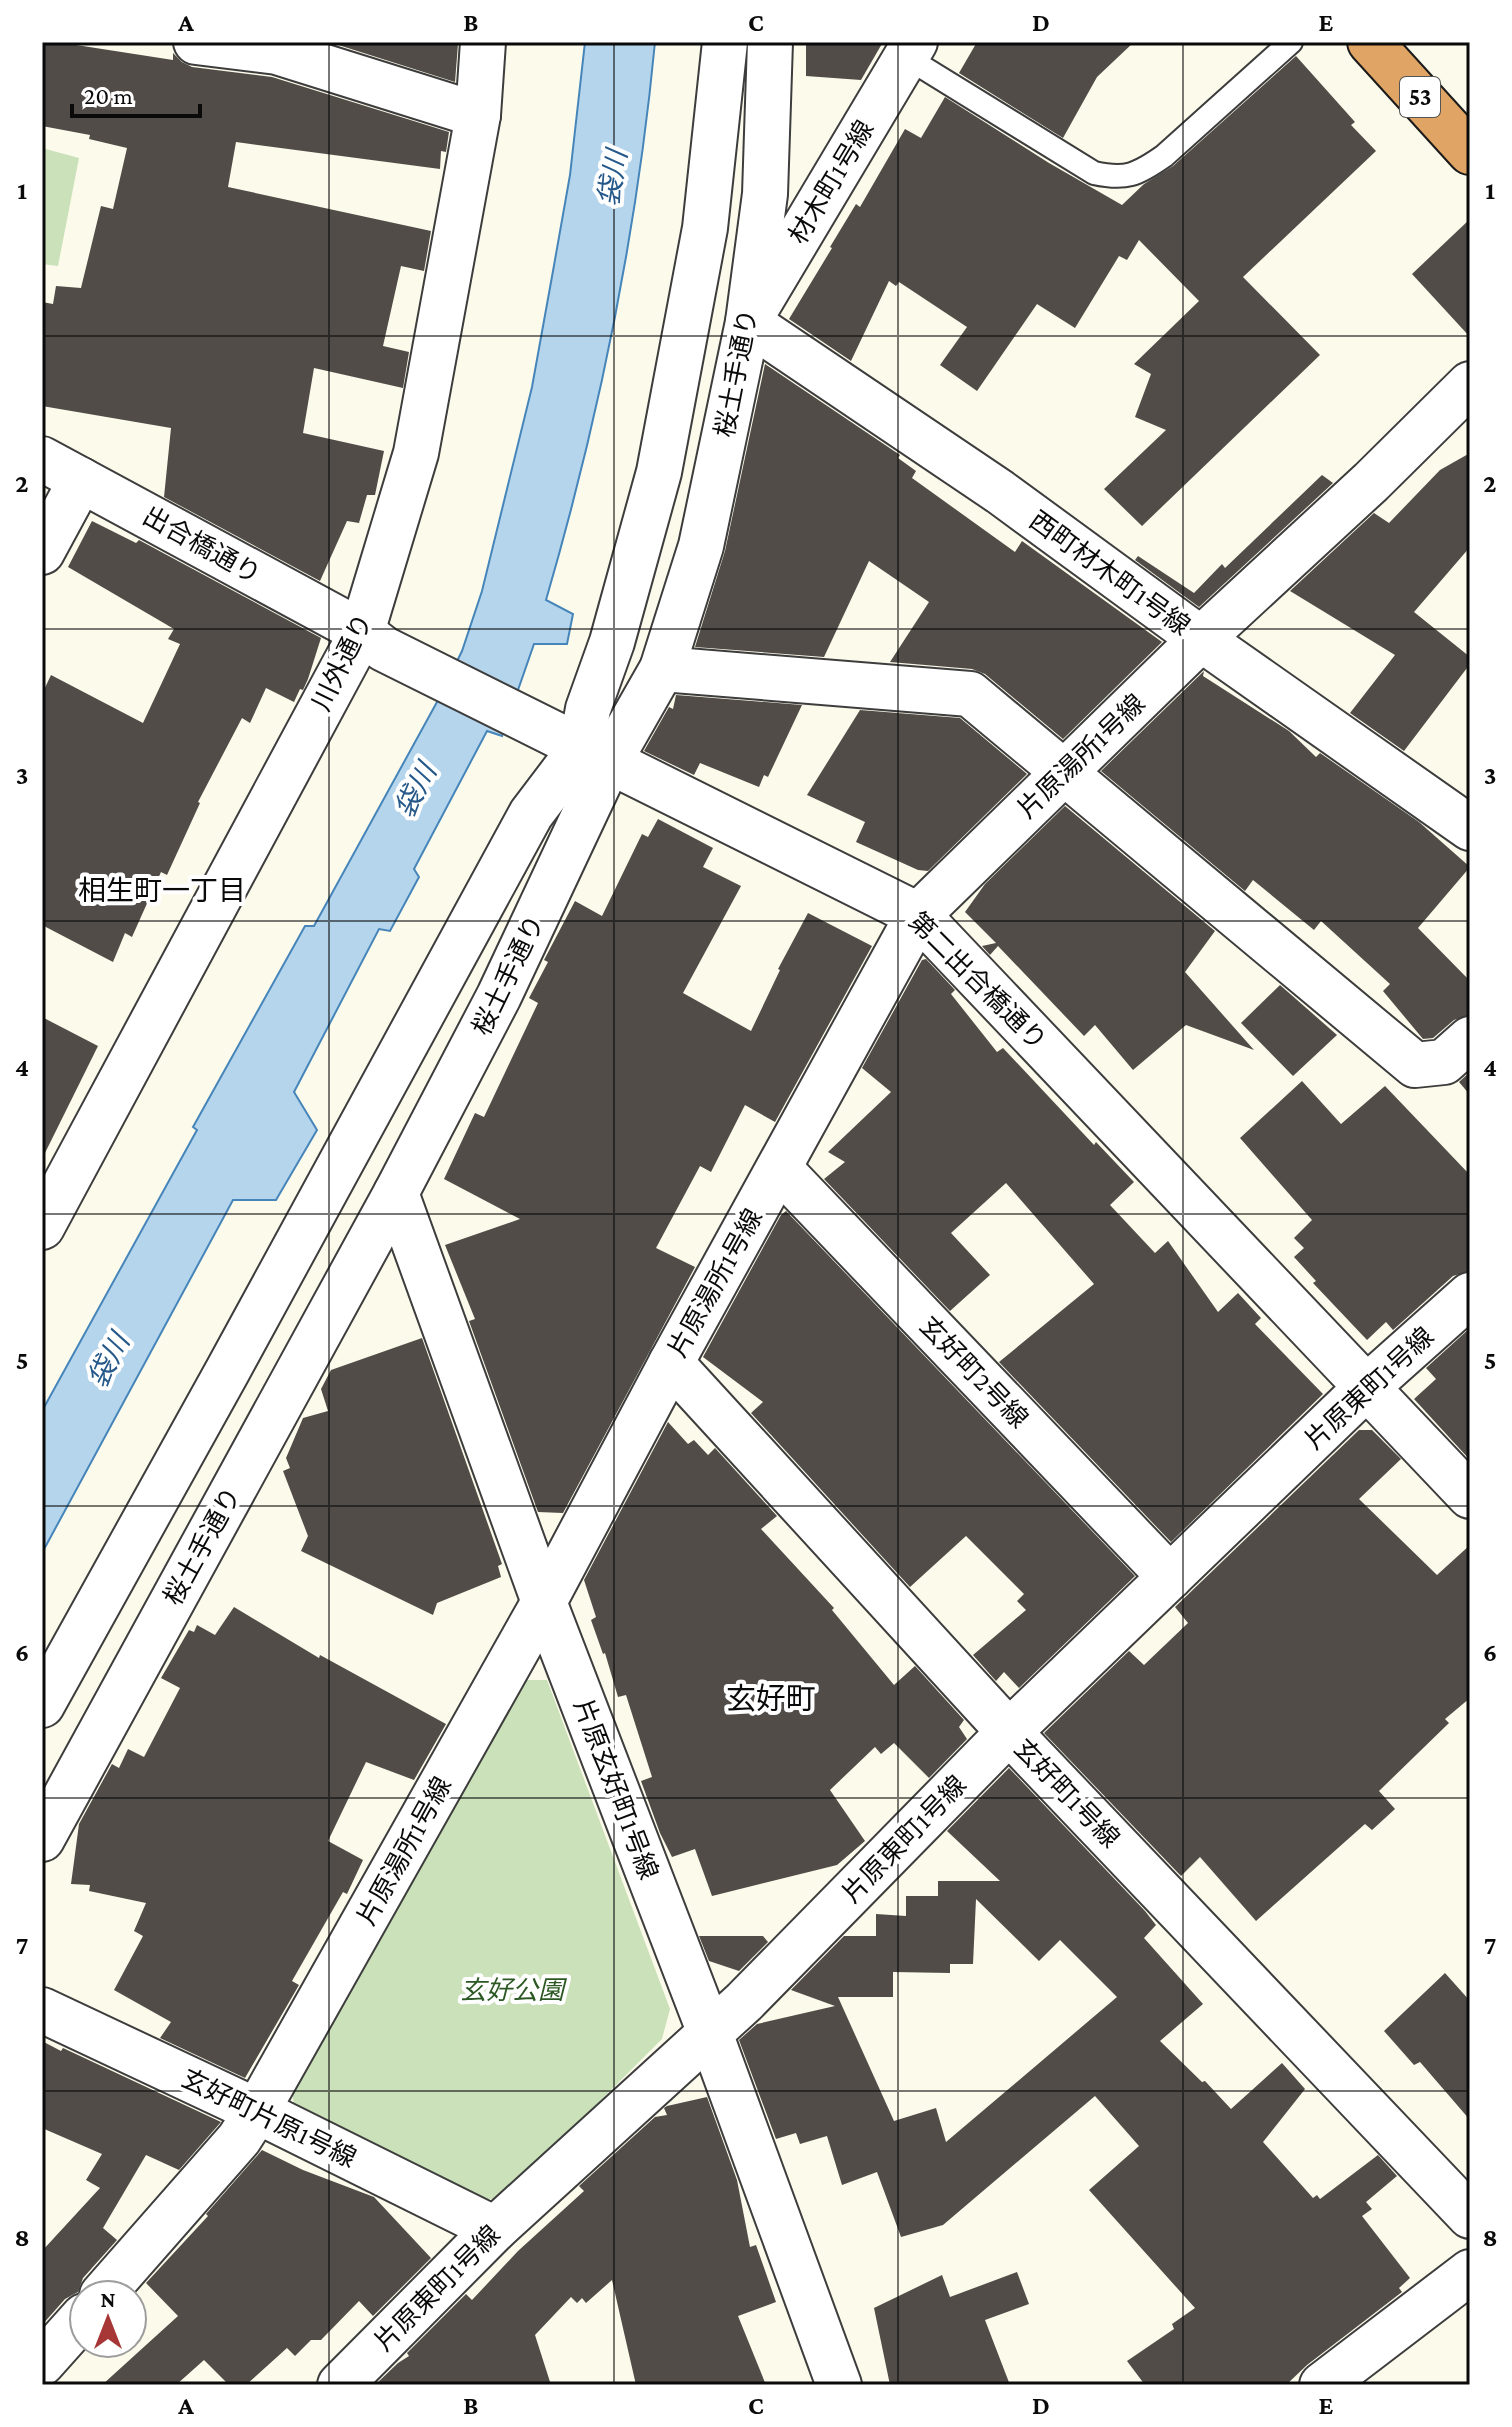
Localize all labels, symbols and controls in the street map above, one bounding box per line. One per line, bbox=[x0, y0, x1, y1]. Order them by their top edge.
text: A bbox=[177, 8, 194, 37]
text: B bbox=[463, 8, 479, 37]
text: C bbox=[748, 8, 764, 37]
text: D bbox=[1032, 8, 1050, 37]
text: E bbox=[1319, 8, 1334, 37]
scale bar bbox=[72, 68, 200, 118]
road number: 53 bbox=[1400, 77, 1440, 117]
text: 20 m bbox=[84, 82, 133, 109]
street label: 材木町1号線 bbox=[783, 115, 880, 249]
water label: 袋川 bbox=[592, 145, 633, 208]
text: 1 bbox=[17, 176, 27, 205]
text: 1 bbox=[1485, 176, 1495, 205]
street label: 桜土手通り bbox=[710, 307, 763, 440]
text: 2 bbox=[15, 469, 29, 498]
text: 2 bbox=[1483, 469, 1497, 498]
street label: 出合橋通り bbox=[138, 501, 266, 590]
street label: 西町材木町1号線 bbox=[1024, 506, 1195, 641]
street label: 川外通り bbox=[307, 609, 378, 715]
street label: 片原湯所1号線 bbox=[1012, 689, 1151, 824]
water label: 袋川 bbox=[389, 756, 444, 822]
text: 3 bbox=[16, 761, 28, 790]
text: 3 bbox=[1484, 761, 1496, 790]
district label: 相生町一丁目 bbox=[78, 875, 246, 906]
street label: 第二出合橋通り bbox=[903, 907, 1052, 1056]
street label: 桜土手通り bbox=[467, 910, 550, 1040]
text: 4 bbox=[15, 1053, 29, 1082]
text: 4 bbox=[1483, 1053, 1497, 1082]
street label: 片原湯所1号線 bbox=[663, 1204, 768, 1362]
street label: 玄好町2号線 bbox=[914, 1311, 1034, 1434]
street label: 片原東町1号線 bbox=[1299, 1322, 1439, 1455]
water label: 袋川 bbox=[82, 1326, 137, 1392]
text: 5 bbox=[16, 1346, 28, 1375]
text: 5 bbox=[1484, 1346, 1496, 1375]
street label: 桜土手通り bbox=[158, 1482, 247, 1610]
text: 6 bbox=[15, 1638, 29, 1667]
text: 6 bbox=[1483, 1638, 1497, 1667]
district label: 玄好町 bbox=[726, 1682, 816, 1715]
street label: 片原玄好町1号線 bbox=[568, 1695, 663, 1883]
street label: 玄好町1号線 bbox=[1008, 1733, 1125, 1853]
street label: 片原東町1号線 bbox=[837, 1770, 972, 1909]
street label: 片原湯所1号線 bbox=[352, 1772, 457, 1930]
text: 7 bbox=[16, 1931, 28, 1960]
text: 7 bbox=[1484, 1931, 1496, 1960]
park label: 玄好公園 bbox=[460, 1976, 568, 2005]
street label: 玄好町片原1号線 bbox=[177, 2064, 361, 2173]
street label: 片原東町1号線 bbox=[369, 2220, 506, 2357]
text: 8 bbox=[14, 2223, 30, 2252]
text: 8 bbox=[1482, 2223, 1498, 2252]
north arrow bbox=[68, 2279, 148, 2359]
text: N bbox=[101, 2287, 116, 2312]
text: A bbox=[177, 2391, 194, 2420]
text: B bbox=[463, 2391, 479, 2420]
text: C bbox=[748, 2391, 764, 2420]
text: D bbox=[1032, 2391, 1050, 2420]
text: E bbox=[1319, 2391, 1334, 2420]

